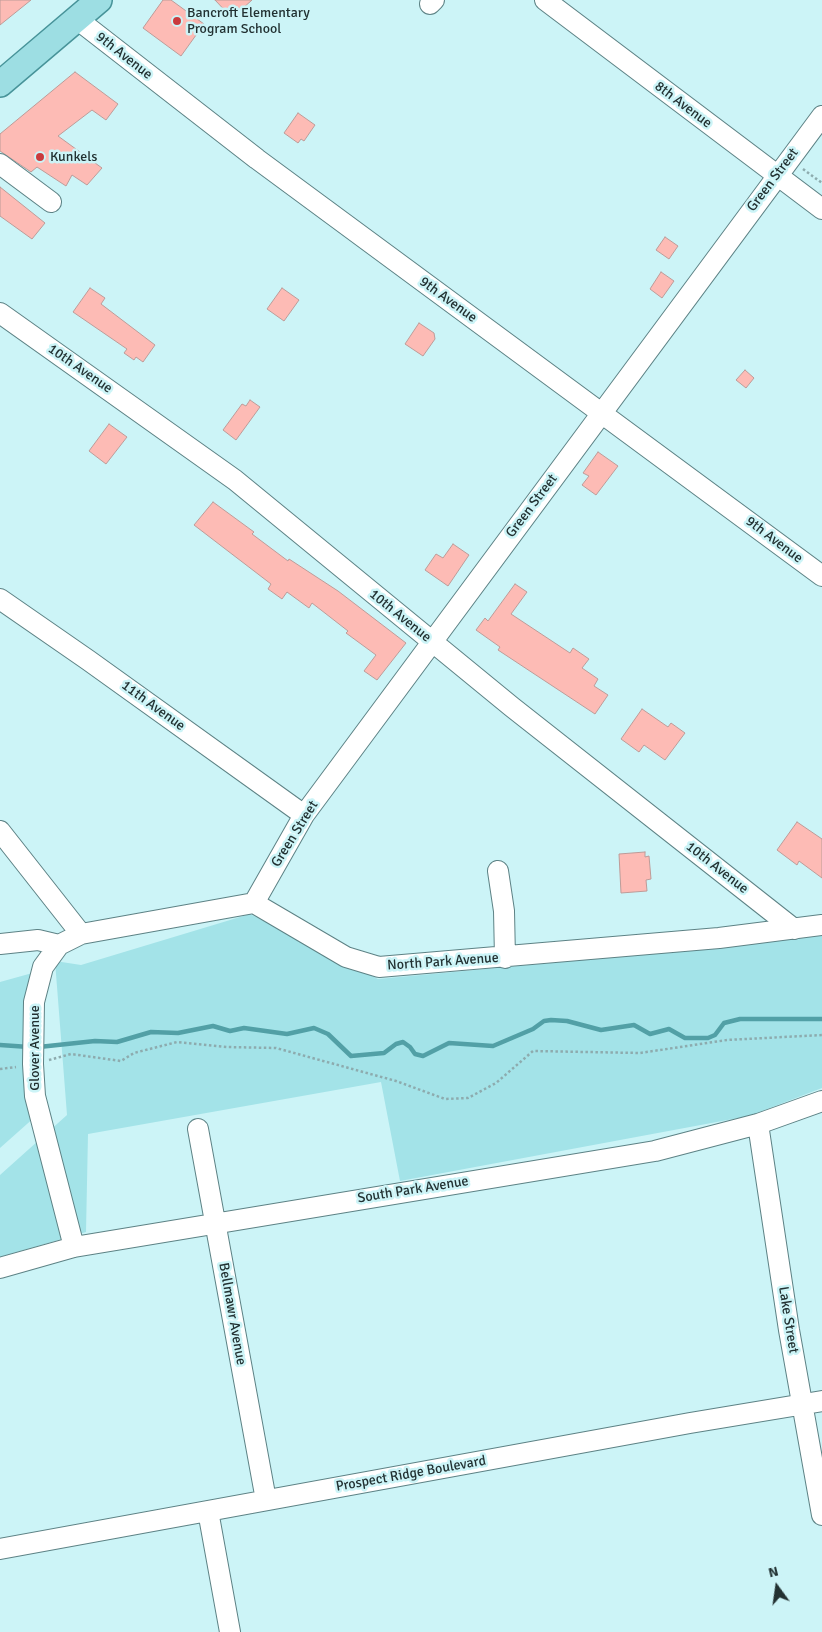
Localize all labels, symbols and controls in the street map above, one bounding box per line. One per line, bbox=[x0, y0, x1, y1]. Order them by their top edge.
place label: Bancroft Elementary Program School bbox=[187, 5, 310, 38]
marker: Bancroft Elementary Program School bbox=[171, 15, 183, 27]
street label: 9th Avenue bbox=[92, 29, 156, 83]
street label: 8th Avenue bbox=[651, 78, 715, 132]
street label: Green Street bbox=[744, 145, 802, 215]
place label: Kunkels bbox=[50, 149, 97, 165]
marker: Kunkels bbox=[34, 151, 46, 163]
street label: 9th Avenue bbox=[416, 274, 480, 326]
street label: 10th Avenue bbox=[45, 341, 115, 397]
street label: Green Street bbox=[503, 471, 561, 541]
street label: 9th Avenue bbox=[742, 513, 806, 567]
street label: 10th Avenue bbox=[366, 586, 434, 646]
street label: 11th Avenue bbox=[118, 677, 188, 735]
street label: Green Street bbox=[268, 798, 322, 870]
street label: 10th Avenue bbox=[682, 838, 752, 898]
street label: North Park Avenue bbox=[387, 950, 499, 974]
street label: Glover Avenue bbox=[27, 1005, 43, 1091]
street label: South Park Avenue bbox=[356, 1173, 470, 1207]
street label: Bellmawr Avenue bbox=[215, 1261, 249, 1367]
street label: Lake Street bbox=[774, 1285, 802, 1355]
street label: Prospect Ridge Boulevard bbox=[335, 1453, 487, 1495]
north arrow bbox=[752, 1562, 802, 1612]
text: N bbox=[766, 1563, 780, 1581]

